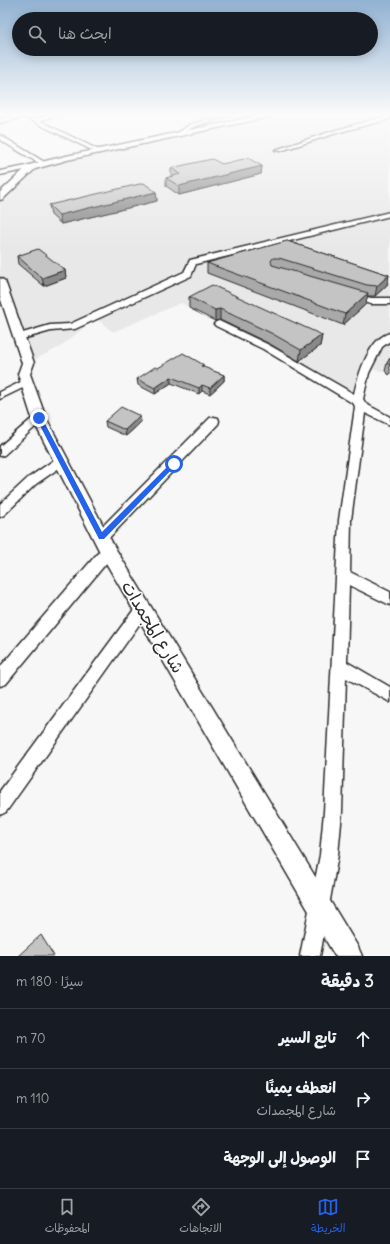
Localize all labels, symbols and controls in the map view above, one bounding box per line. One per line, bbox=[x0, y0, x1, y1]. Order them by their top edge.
search box bbox=[12, 12, 378, 56]
icon: search bbox=[26, 23, 48, 45]
text: ابحث هنا bbox=[58, 24, 112, 43]
route end bbox=[30, 409, 48, 427]
route start bbox=[165, 455, 183, 473]
street label: شارع المجمدات bbox=[116, 577, 189, 678]
text: 3 دقيقة bbox=[321, 970, 374, 992]
text: سيرًا · 180 m bbox=[16, 973, 83, 990]
text: تابع السير bbox=[279, 1028, 336, 1047]
icon: ahead bbox=[352, 1028, 374, 1050]
text: 70 m bbox=[16, 1030, 45, 1047]
text: انعطف يمينًا bbox=[265, 1078, 336, 1097]
icon: right bbox=[352, 1088, 374, 1110]
text: 110 m bbox=[16, 1090, 49, 1107]
text: شارع المجمدات bbox=[257, 1102, 336, 1119]
text: الوصول إلى الوجهة bbox=[223, 1148, 336, 1167]
icon: arrive bbox=[352, 1148, 374, 1170]
tab: المحفوظات bbox=[45, 1196, 90, 1238]
tab: الاتجاهات bbox=[179, 1196, 222, 1238]
tab: الخريطة bbox=[311, 1196, 345, 1238]

